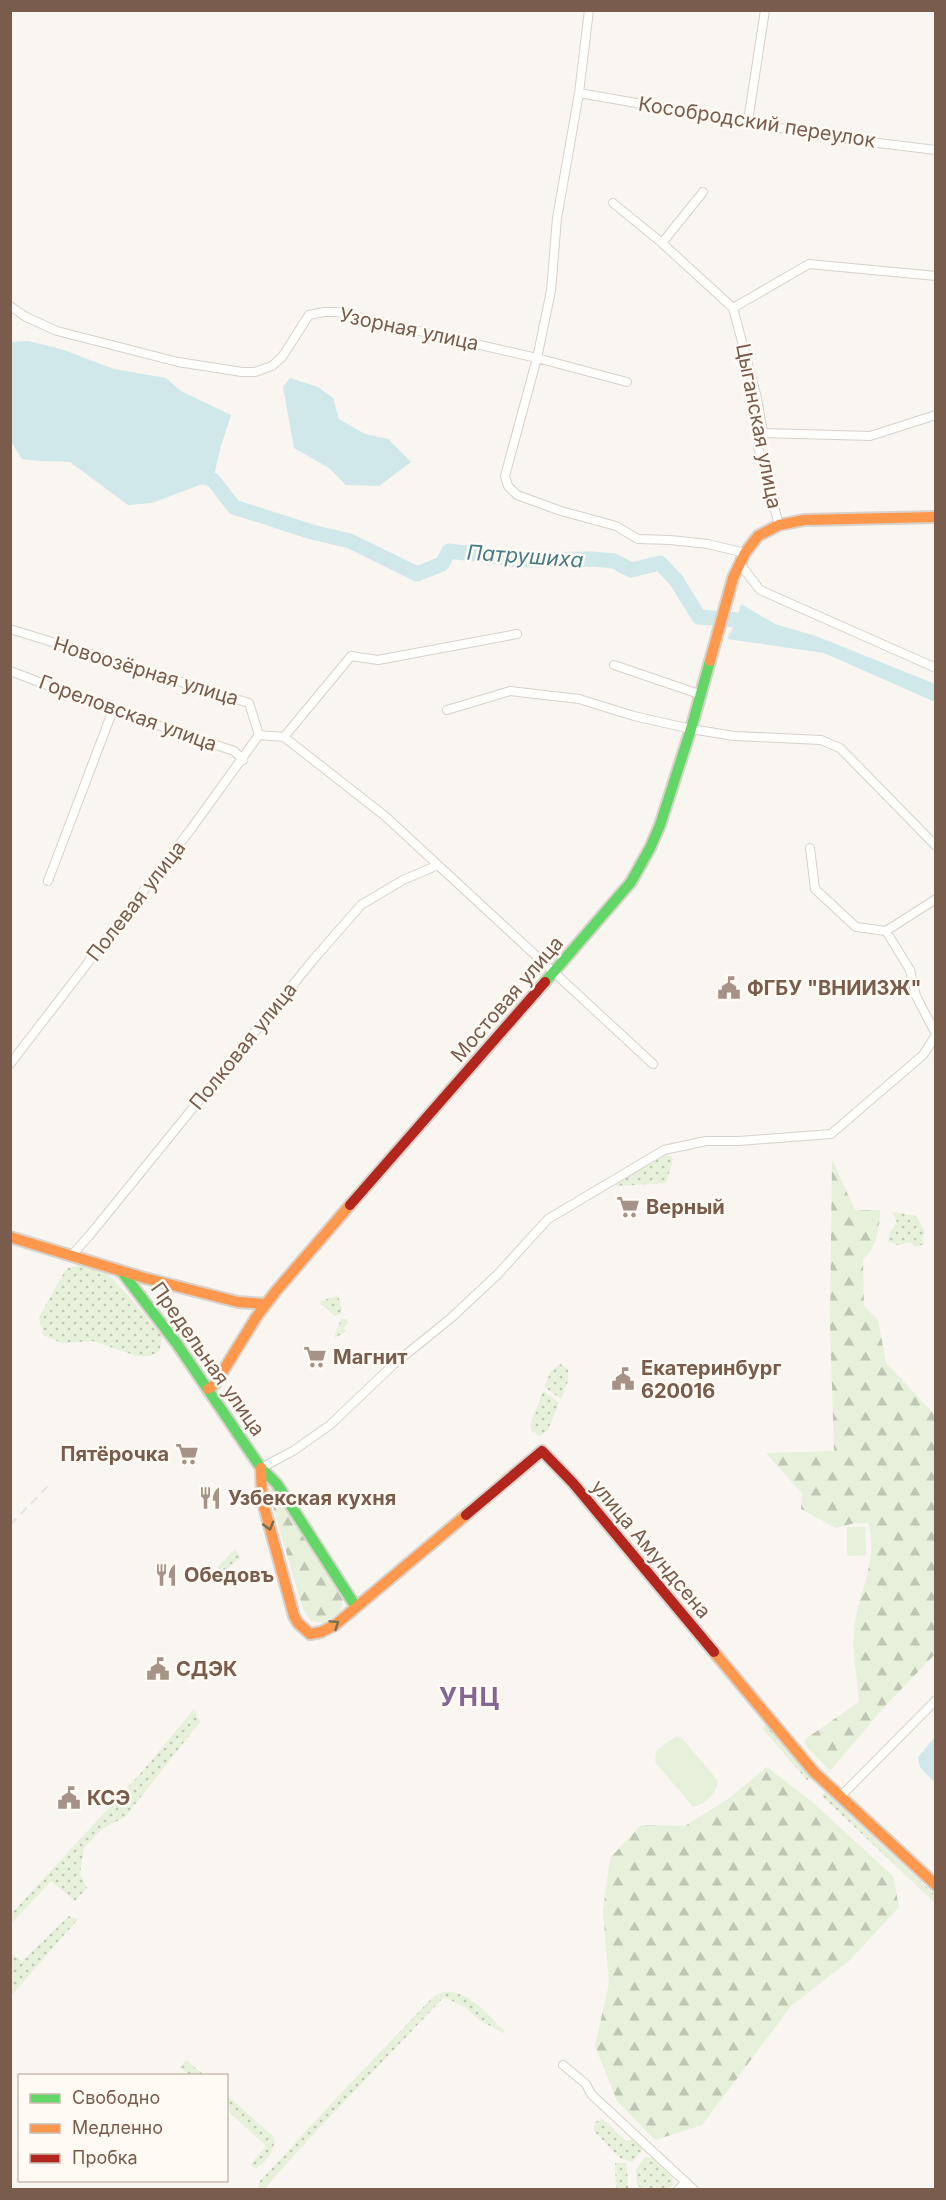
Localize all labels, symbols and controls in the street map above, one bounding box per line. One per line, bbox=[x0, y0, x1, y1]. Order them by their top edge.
street label: Кособродский переулок bbox=[637, 91, 877, 153]
street label: Узорная улица bbox=[337, 303, 481, 355]
street label: Цыганская улица bbox=[731, 341, 787, 511]
water label: Патрушиха bbox=[466, 539, 584, 573]
street label: Новоозёрная улица bbox=[50, 631, 242, 711]
street label: Гореловская улица bbox=[36, 670, 220, 756]
street label: Полевая улица bbox=[82, 836, 190, 966]
street label: Мостовая улица bbox=[446, 931, 568, 1067]
public building icon: ФГБУ "ВНИИЗЖ" bbox=[716, 975, 742, 1001]
place label: ФГБУ "ВНИИЗЖ" bbox=[747, 976, 922, 1000]
street label: Полковая улица bbox=[184, 978, 302, 1114]
supermarket icon: Верный bbox=[615, 1194, 641, 1220]
place label: Верный bbox=[646, 1195, 725, 1219]
street label: Предельная улица bbox=[146, 1277, 270, 1441]
supermarket icon: Магнит bbox=[302, 1344, 328, 1370]
place label: Магнит bbox=[333, 1345, 408, 1369]
place label: Екатеринбург 620016 bbox=[641, 1356, 781, 1403]
public building icon: Екатеринбург 620016 bbox=[610, 1366, 636, 1392]
supermarket icon: Пятёрочка bbox=[174, 1441, 200, 1467]
place label: Пятёрочка bbox=[61, 1442, 169, 1466]
street label: улица Амундсена bbox=[586, 1475, 716, 1623]
restaurant icon: Узбекская кухня bbox=[197, 1485, 223, 1511]
place label: Узбекская кухня bbox=[228, 1486, 396, 1510]
one-way arrow bbox=[262, 1520, 274, 1531]
restaurant icon: Обедовъ bbox=[153, 1562, 179, 1588]
place label: Обедовъ bbox=[184, 1563, 274, 1587]
one-way arrow bbox=[328, 1620, 339, 1631]
public building icon: СДЭК bbox=[145, 1656, 171, 1682]
place label: СДЭК bbox=[176, 1657, 237, 1681]
district label: УНЦ bbox=[439, 1681, 501, 1712]
public building icon: КСЭ bbox=[56, 1785, 82, 1811]
place label: КСЭ bbox=[87, 1786, 130, 1810]
legend bbox=[18, 2074, 228, 2182]
text: Свободно bbox=[72, 2087, 160, 2108]
text: Медленно bbox=[72, 2117, 163, 2138]
text: Пробка bbox=[72, 2147, 138, 2168]

